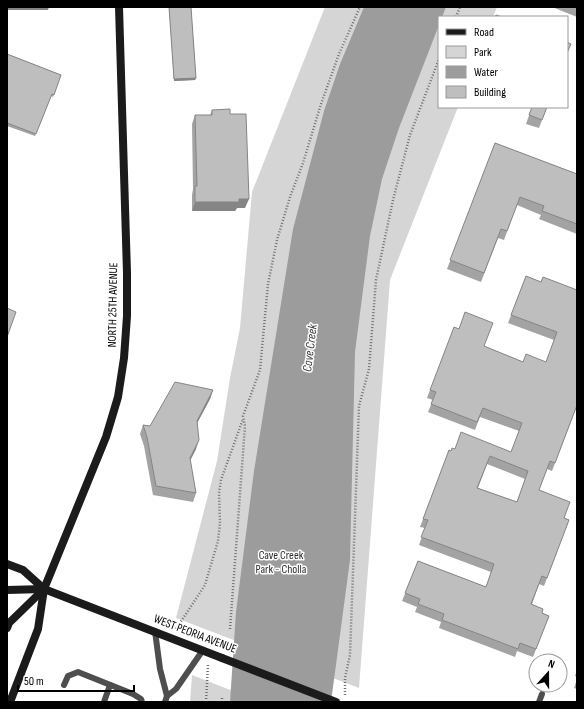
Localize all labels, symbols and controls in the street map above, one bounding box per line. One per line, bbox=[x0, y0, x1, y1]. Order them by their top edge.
legend bbox=[438, 16, 568, 108]
text: Road bbox=[474, 25, 494, 40]
text: Park bbox=[474, 45, 492, 60]
text: Water bbox=[474, 65, 498, 80]
text: Building bbox=[474, 85, 506, 100]
street label: NORTH 25TH AVENUE bbox=[105, 262, 121, 348]
water label: Cave Creek bbox=[299, 322, 321, 373]
park label: Cave Creek Park - Cholla bbox=[256, 548, 307, 577]
street label: WEST PEORIA AVENUE bbox=[151, 611, 239, 657]
north arrow bbox=[528, 653, 568, 693]
text: N bbox=[546, 657, 557, 671]
scale bar bbox=[18, 667, 134, 693]
text: 50 m bbox=[24, 674, 44, 689]

